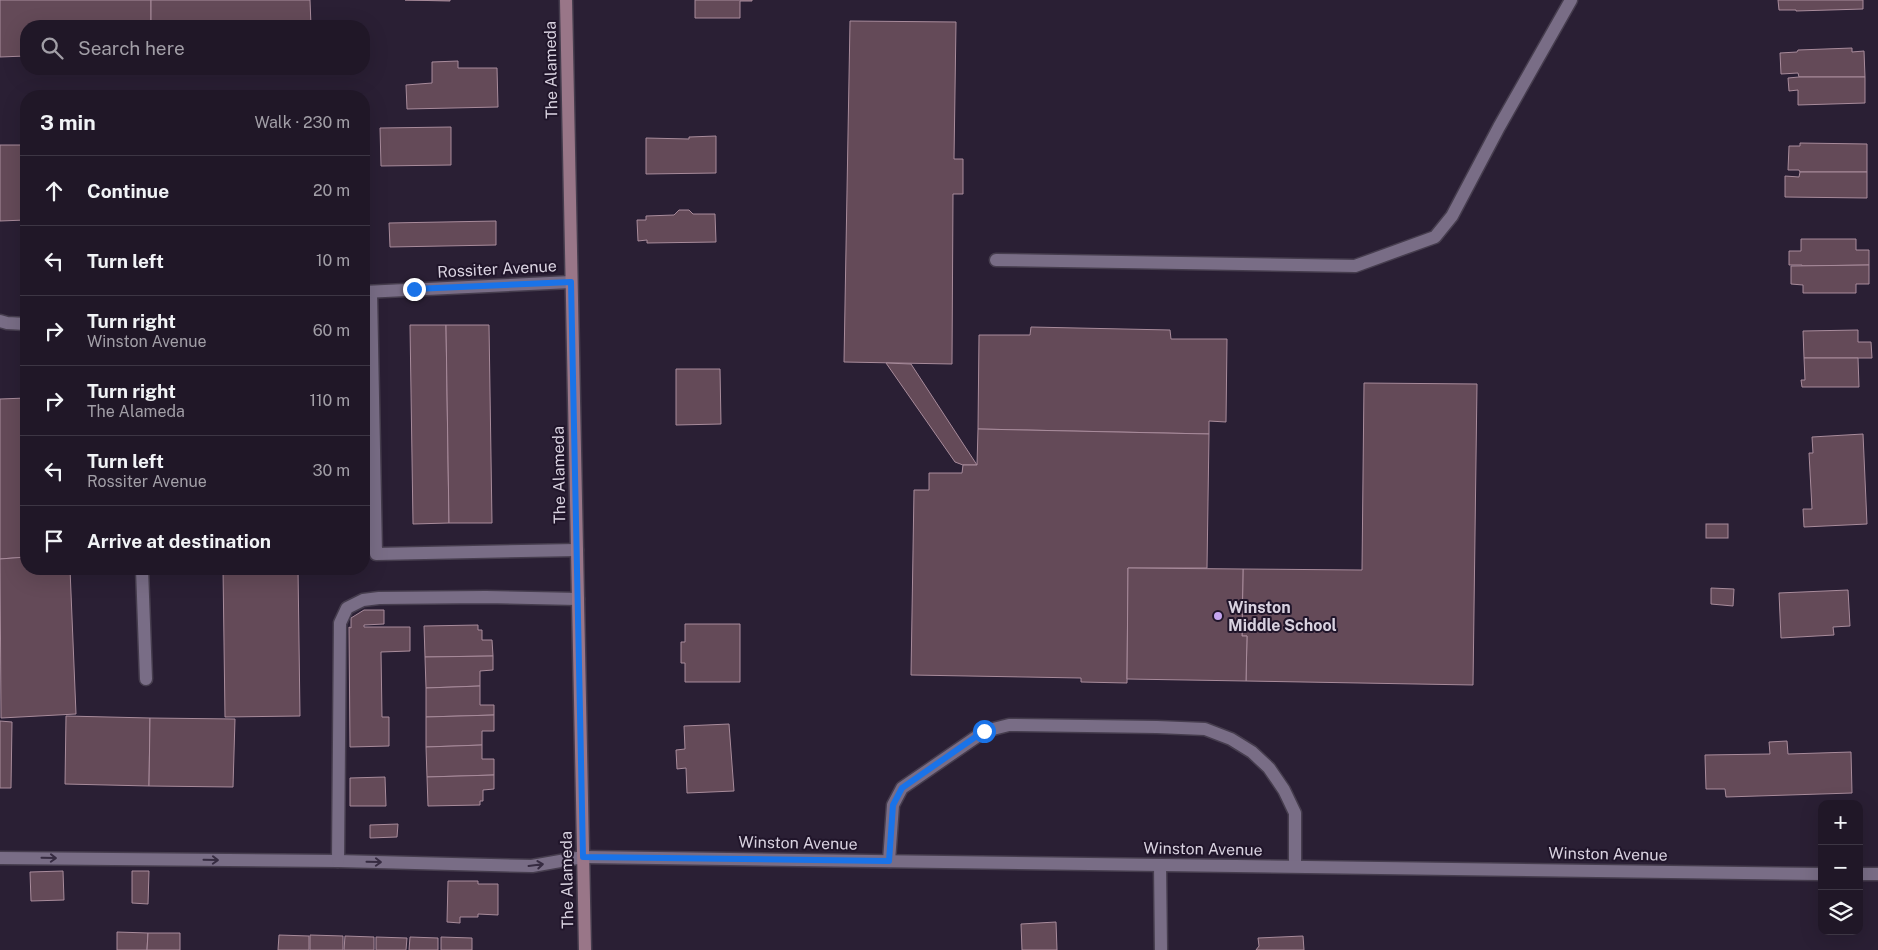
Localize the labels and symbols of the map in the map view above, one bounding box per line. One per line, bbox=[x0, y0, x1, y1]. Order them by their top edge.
street label: The Alameda bbox=[541, 21, 561, 119]
street label: Rossiter Avenue bbox=[437, 256, 557, 282]
route end bbox=[403, 278, 426, 301]
street label: The Alameda bbox=[549, 426, 569, 524]
place label: Winston Middle School bbox=[1228, 598, 1337, 635]
marker: Winston Middle School bbox=[1212, 610, 1224, 622]
route start bbox=[973, 720, 996, 743]
street label: The Alameda bbox=[557, 831, 577, 929]
street label: Winston Avenue bbox=[738, 832, 858, 854]
street label: Winston Avenue bbox=[1143, 838, 1263, 860]
street label: Winston Avenue bbox=[1548, 843, 1668, 865]
one-way arrow bbox=[40, 853, 56, 863]
one-way arrow bbox=[202, 855, 219, 865]
one-way arrow bbox=[365, 857, 381, 867]
one-way arrow bbox=[528, 860, 544, 870]

